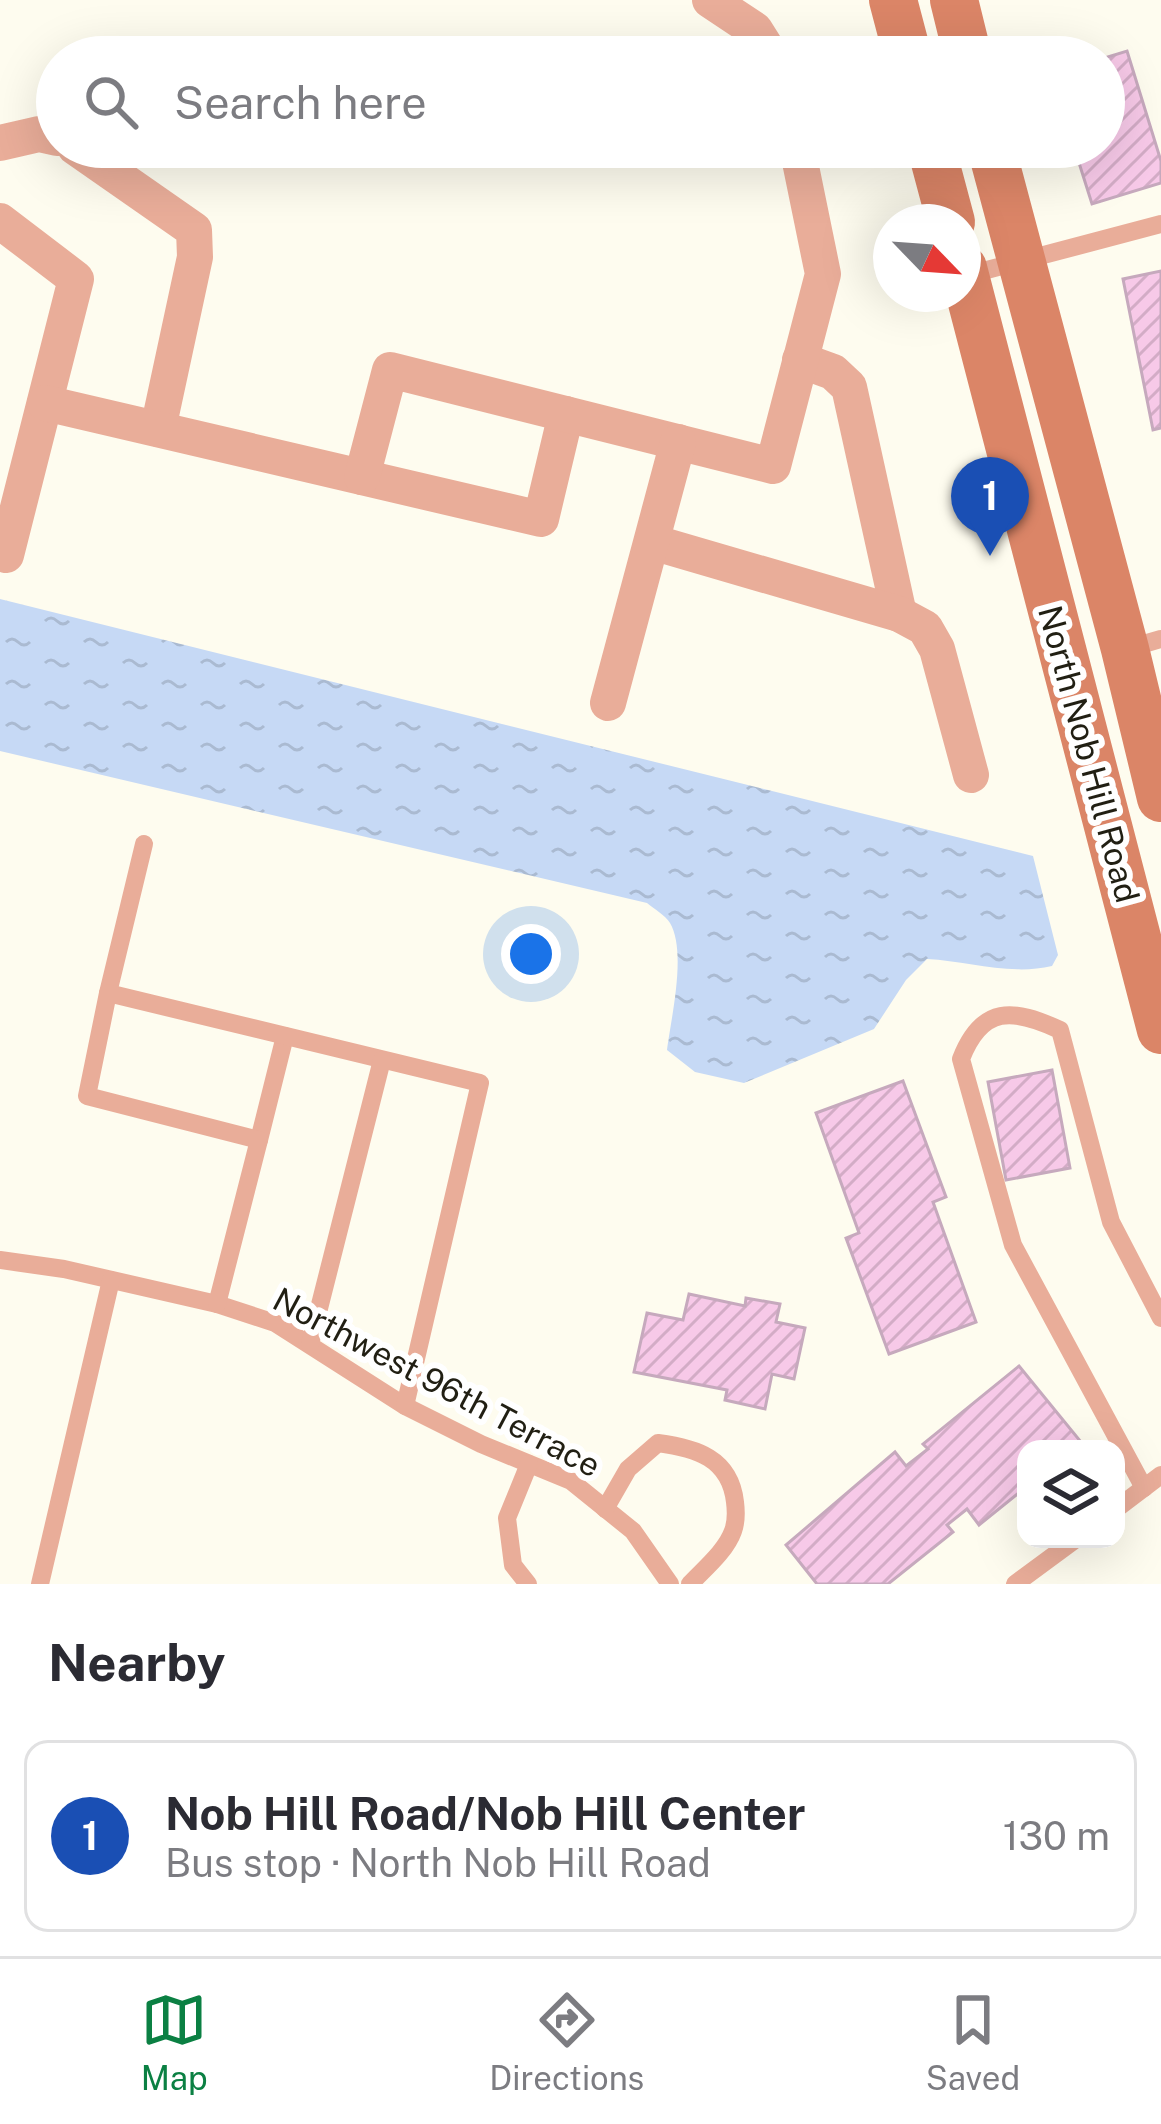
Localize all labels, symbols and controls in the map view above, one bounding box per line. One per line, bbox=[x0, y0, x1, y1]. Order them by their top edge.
search box bbox=[36, 36, 1125, 168]
icon: search bbox=[78, 69, 144, 135]
text: Search here bbox=[174, 76, 427, 129]
north arrow bbox=[873, 204, 981, 312]
pin: 1 bbox=[951, 457, 1029, 556]
street label: North Nob Hill Road bbox=[1031, 601, 1147, 907]
your location bbox=[501, 924, 561, 984]
street label: Northwest 96th Terrace bbox=[267, 1280, 607, 1484]
map controls bbox=[1017, 1440, 1125, 1548]
button: layers bbox=[1017, 1440, 1125, 1548]
text: Nearby bbox=[48, 1633, 225, 1692]
text: Nob Hill Road/Nob Hill Center bbox=[165, 1787, 805, 1840]
text: 1 bbox=[82, 1813, 98, 1859]
text: 130 m bbox=[1003, 1813, 1110, 1859]
text: Bus stop · North Nob Hill Road bbox=[165, 1840, 711, 1886]
tab: Map bbox=[141, 1987, 208, 2097]
tab: Directions bbox=[489, 1987, 644, 2097]
tab: Saved bbox=[926, 1987, 1020, 2097]

